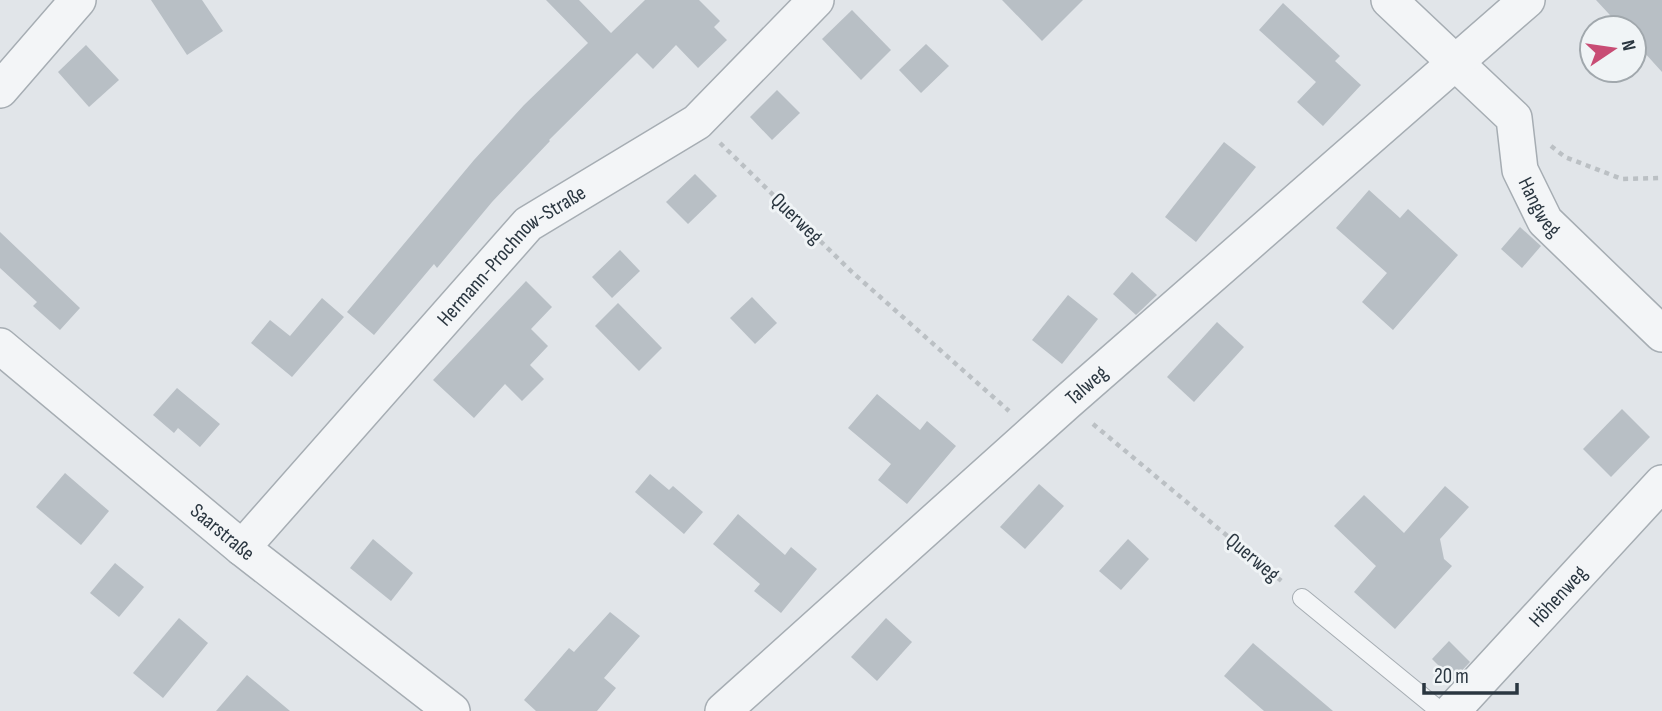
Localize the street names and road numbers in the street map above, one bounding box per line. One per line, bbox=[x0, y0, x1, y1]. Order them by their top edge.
street label: Hangweg bbox=[1513, 173, 1566, 242]
street label: Hermann-Prochnow-Straße bbox=[432, 180, 590, 331]
street label: Querweg bbox=[766, 188, 828, 249]
street label: Talweg bbox=[1060, 360, 1113, 411]
street label: Saarstraße bbox=[185, 498, 259, 566]
street label: Querweg bbox=[1221, 528, 1285, 587]
street label: Höhenweg bbox=[1524, 561, 1592, 632]

